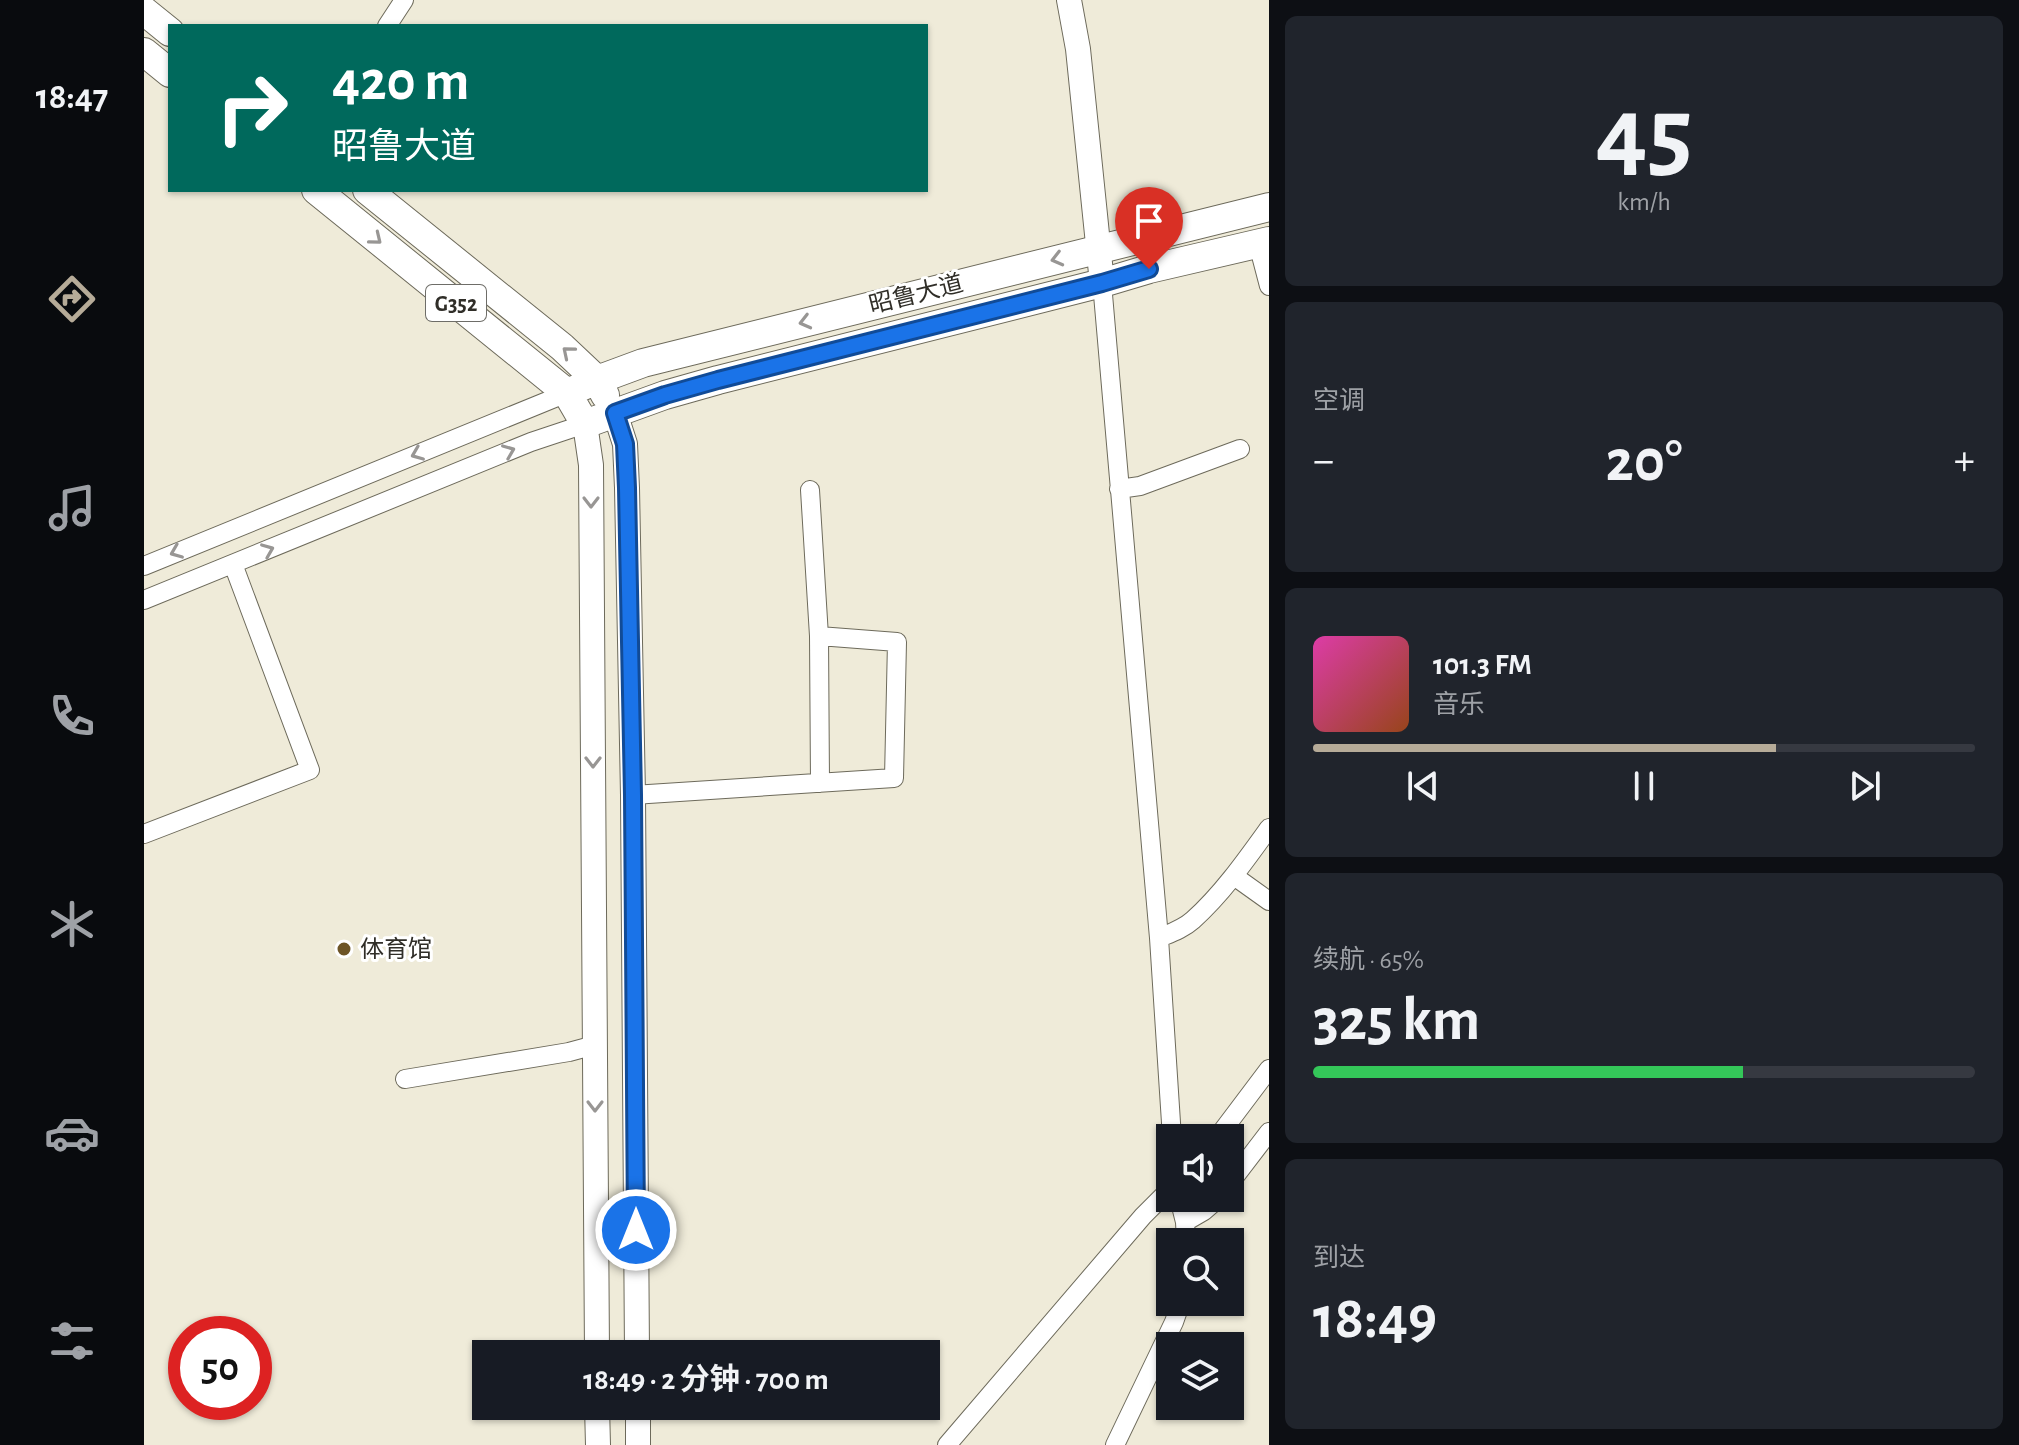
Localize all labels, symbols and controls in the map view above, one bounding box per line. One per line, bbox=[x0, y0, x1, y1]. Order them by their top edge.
text: 420 m bbox=[332, 54, 469, 110]
icon: right bbox=[200, 56, 304, 160]
text: 18:47 bbox=[36, 79, 108, 115]
text: 45 bbox=[1595, 83, 1693, 187]
text: 昭鲁大道 bbox=[332, 129, 476, 165]
pin bbox=[1115, 187, 1183, 269]
text: km/h bbox=[1617, 189, 1671, 215]
icon: arrive bbox=[1127, 199, 1171, 243]
one-way arrow bbox=[367, 229, 382, 244]
one-way arrow bbox=[1051, 249, 1065, 266]
street label: 昭鲁大道 bbox=[866, 270, 966, 318]
icon: directions bbox=[44, 271, 100, 327]
road number: G352 bbox=[426, 285, 486, 321]
one-way arrow bbox=[799, 312, 813, 329]
one-way arrow bbox=[563, 347, 577, 362]
text: 空调 bbox=[1313, 388, 1365, 414]
text: 20° bbox=[1605, 432, 1683, 492]
text: − bbox=[1313, 439, 1334, 483]
text: + bbox=[1954, 439, 1975, 483]
one-way arrow bbox=[411, 445, 425, 461]
one-way arrow bbox=[501, 445, 515, 461]
icon: music bbox=[44, 480, 100, 536]
one-way arrow bbox=[582, 496, 600, 509]
one-way arrow bbox=[170, 543, 185, 559]
one-way arrow bbox=[260, 543, 274, 559]
text: 101.3 FM bbox=[1433, 650, 1532, 680]
icon: phone bbox=[44, 688, 100, 744]
text: 音乐 bbox=[1433, 692, 1485, 718]
one-way arrow bbox=[584, 756, 602, 769]
icon: previous bbox=[1401, 764, 1445, 808]
icon: pause bbox=[1622, 764, 1666, 808]
icon: next bbox=[1843, 764, 1887, 808]
icon: climate bbox=[44, 896, 100, 952]
place label: 体育馆 bbox=[360, 936, 432, 962]
marker: 体育馆 bbox=[335, 940, 353, 958]
text: 续航 · 65% bbox=[1313, 947, 1424, 973]
text: 325 km bbox=[1313, 991, 1480, 1051]
one-way arrow bbox=[586, 1100, 604, 1113]
icon: car bbox=[44, 1105, 100, 1161]
map controls bbox=[1156, 1124, 1244, 1420]
button: sound bbox=[1156, 1124, 1244, 1212]
position arrow bbox=[594, 1188, 678, 1272]
button: search bbox=[1156, 1228, 1244, 1316]
text: 到达 bbox=[1313, 1245, 1365, 1271]
text: 18:49 bbox=[1313, 1289, 1437, 1349]
icon: filters bbox=[44, 1313, 100, 1369]
speed limit sign: 50 bbox=[168, 1316, 272, 1420]
button: layers bbox=[1156, 1332, 1244, 1420]
text: 18:49 · 2 分钟 · 700 m bbox=[583, 1365, 829, 1395]

